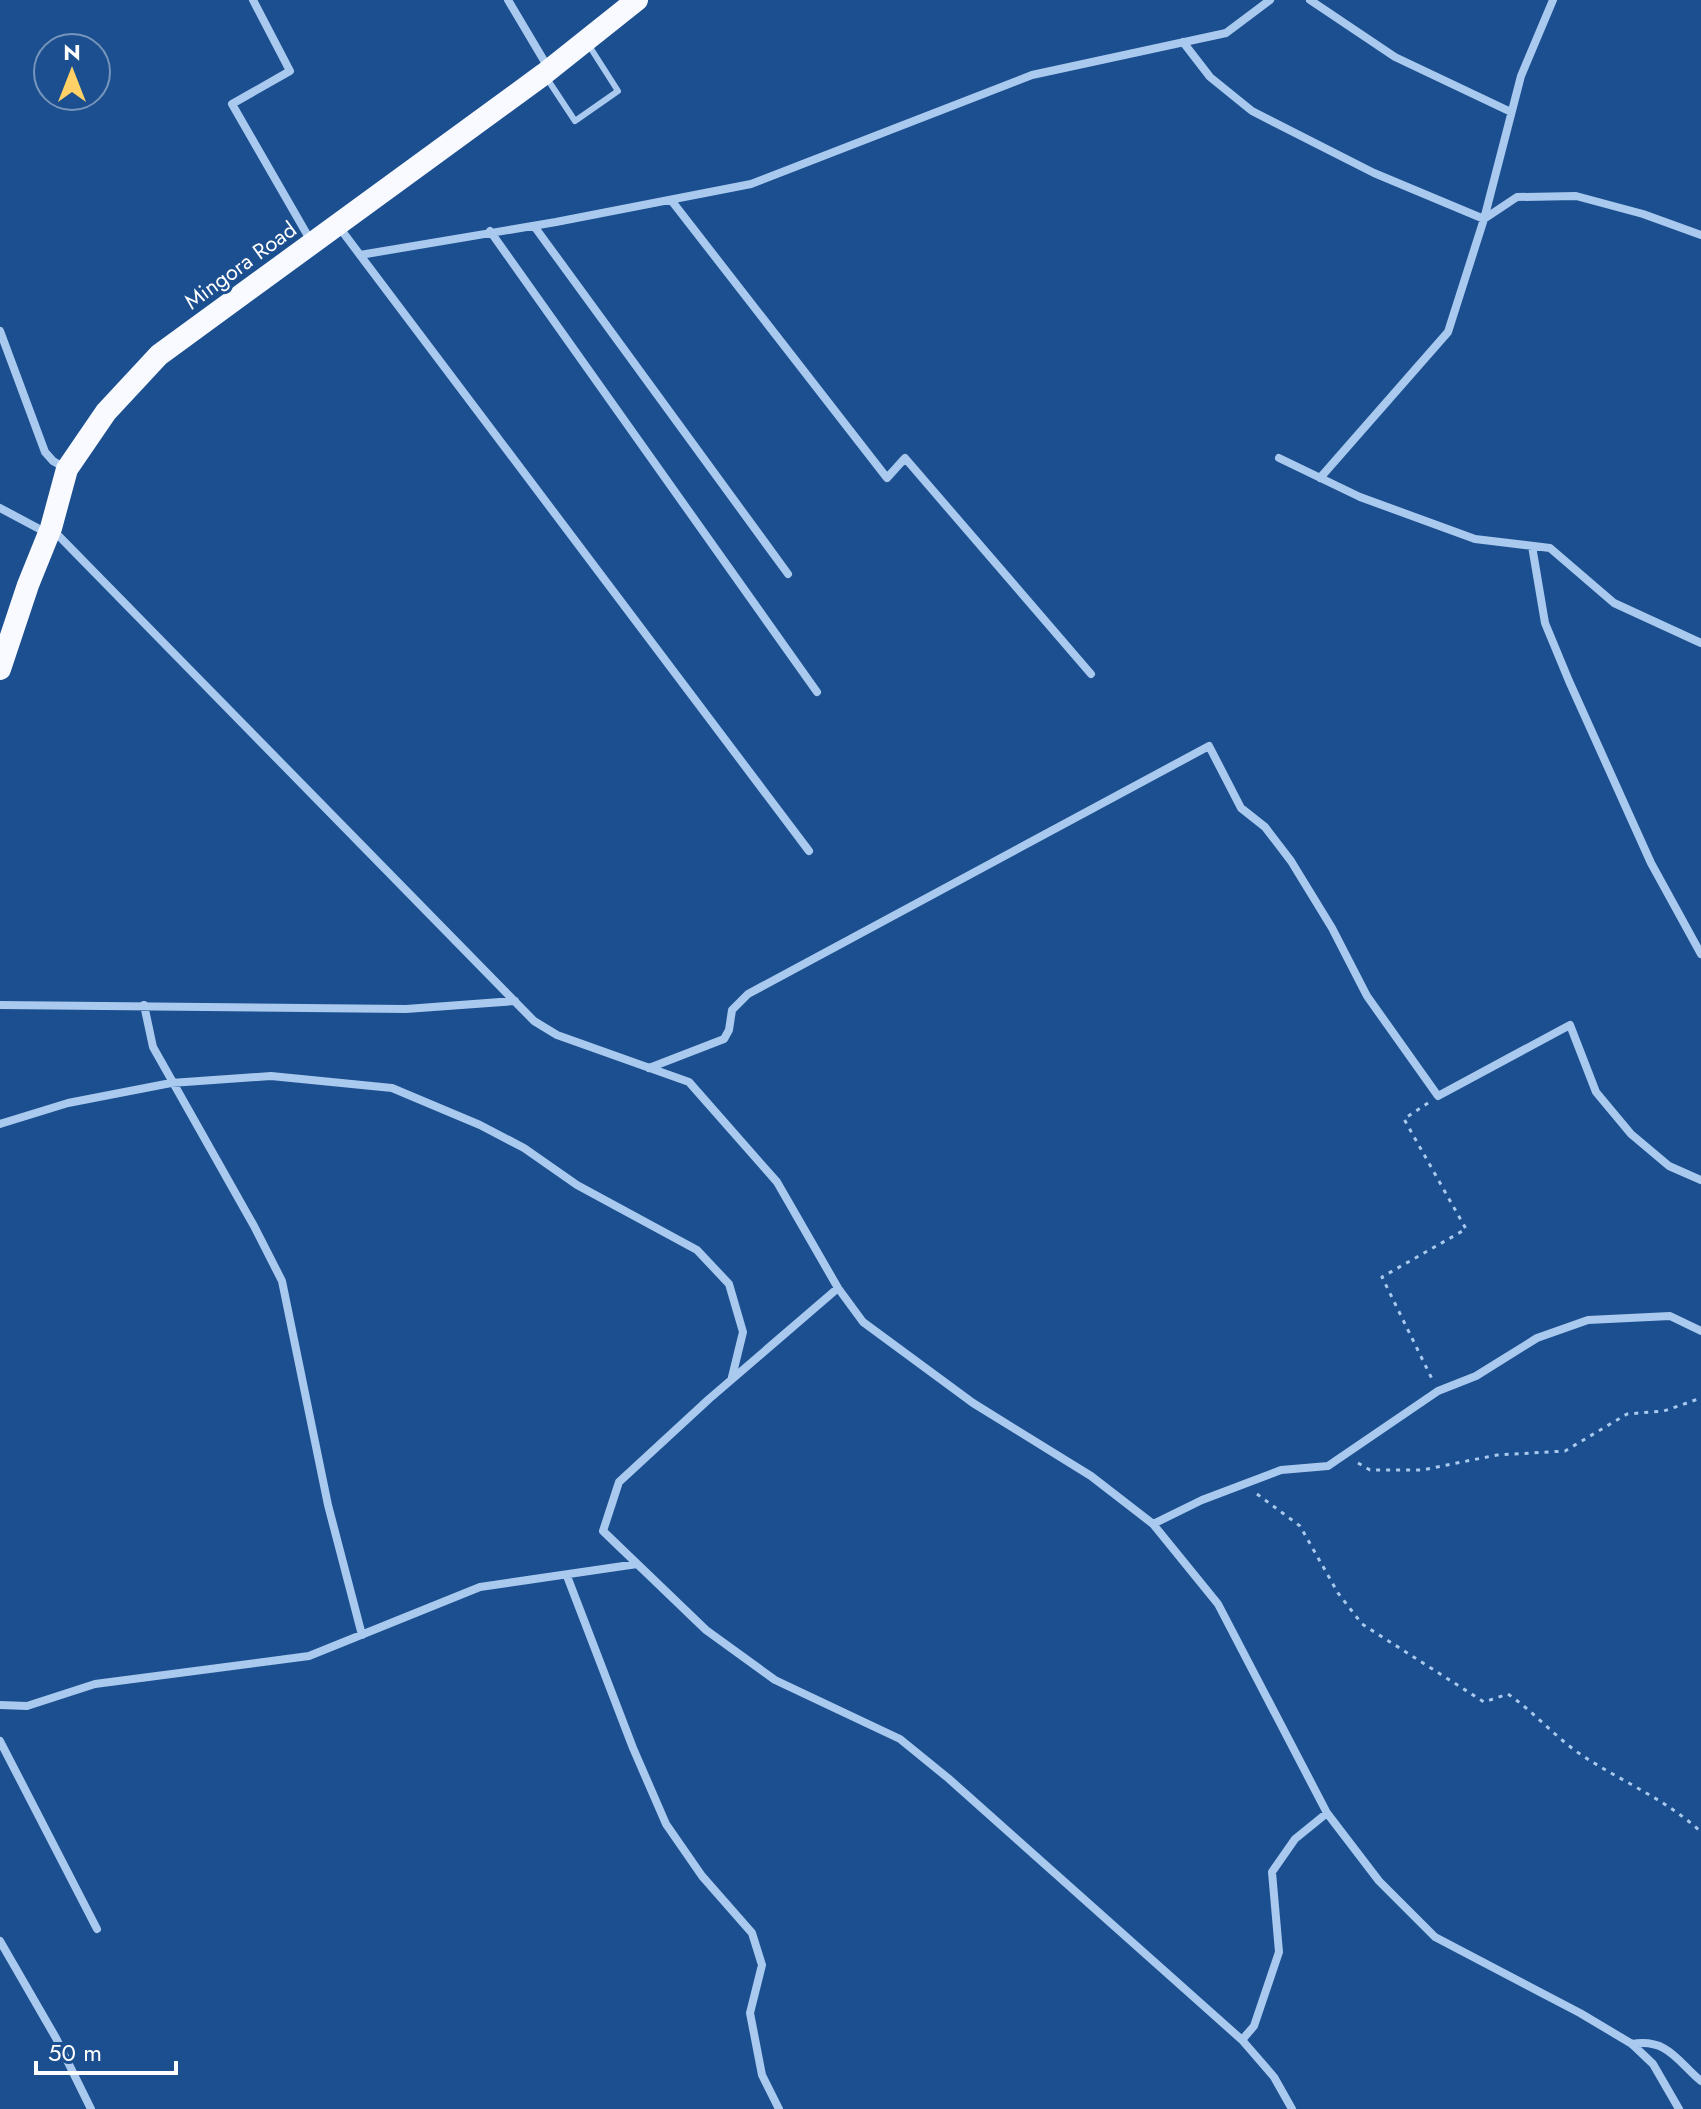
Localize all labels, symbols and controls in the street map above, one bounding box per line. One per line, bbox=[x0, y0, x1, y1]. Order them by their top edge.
north arrow bbox=[32, 32, 112, 112]
text: N bbox=[63, 36, 81, 68]
street label: Mingora Road bbox=[177, 213, 303, 317]
scale bar bbox=[36, 2025, 176, 2075]
text: 50 m bbox=[48, 2035, 102, 2070]

